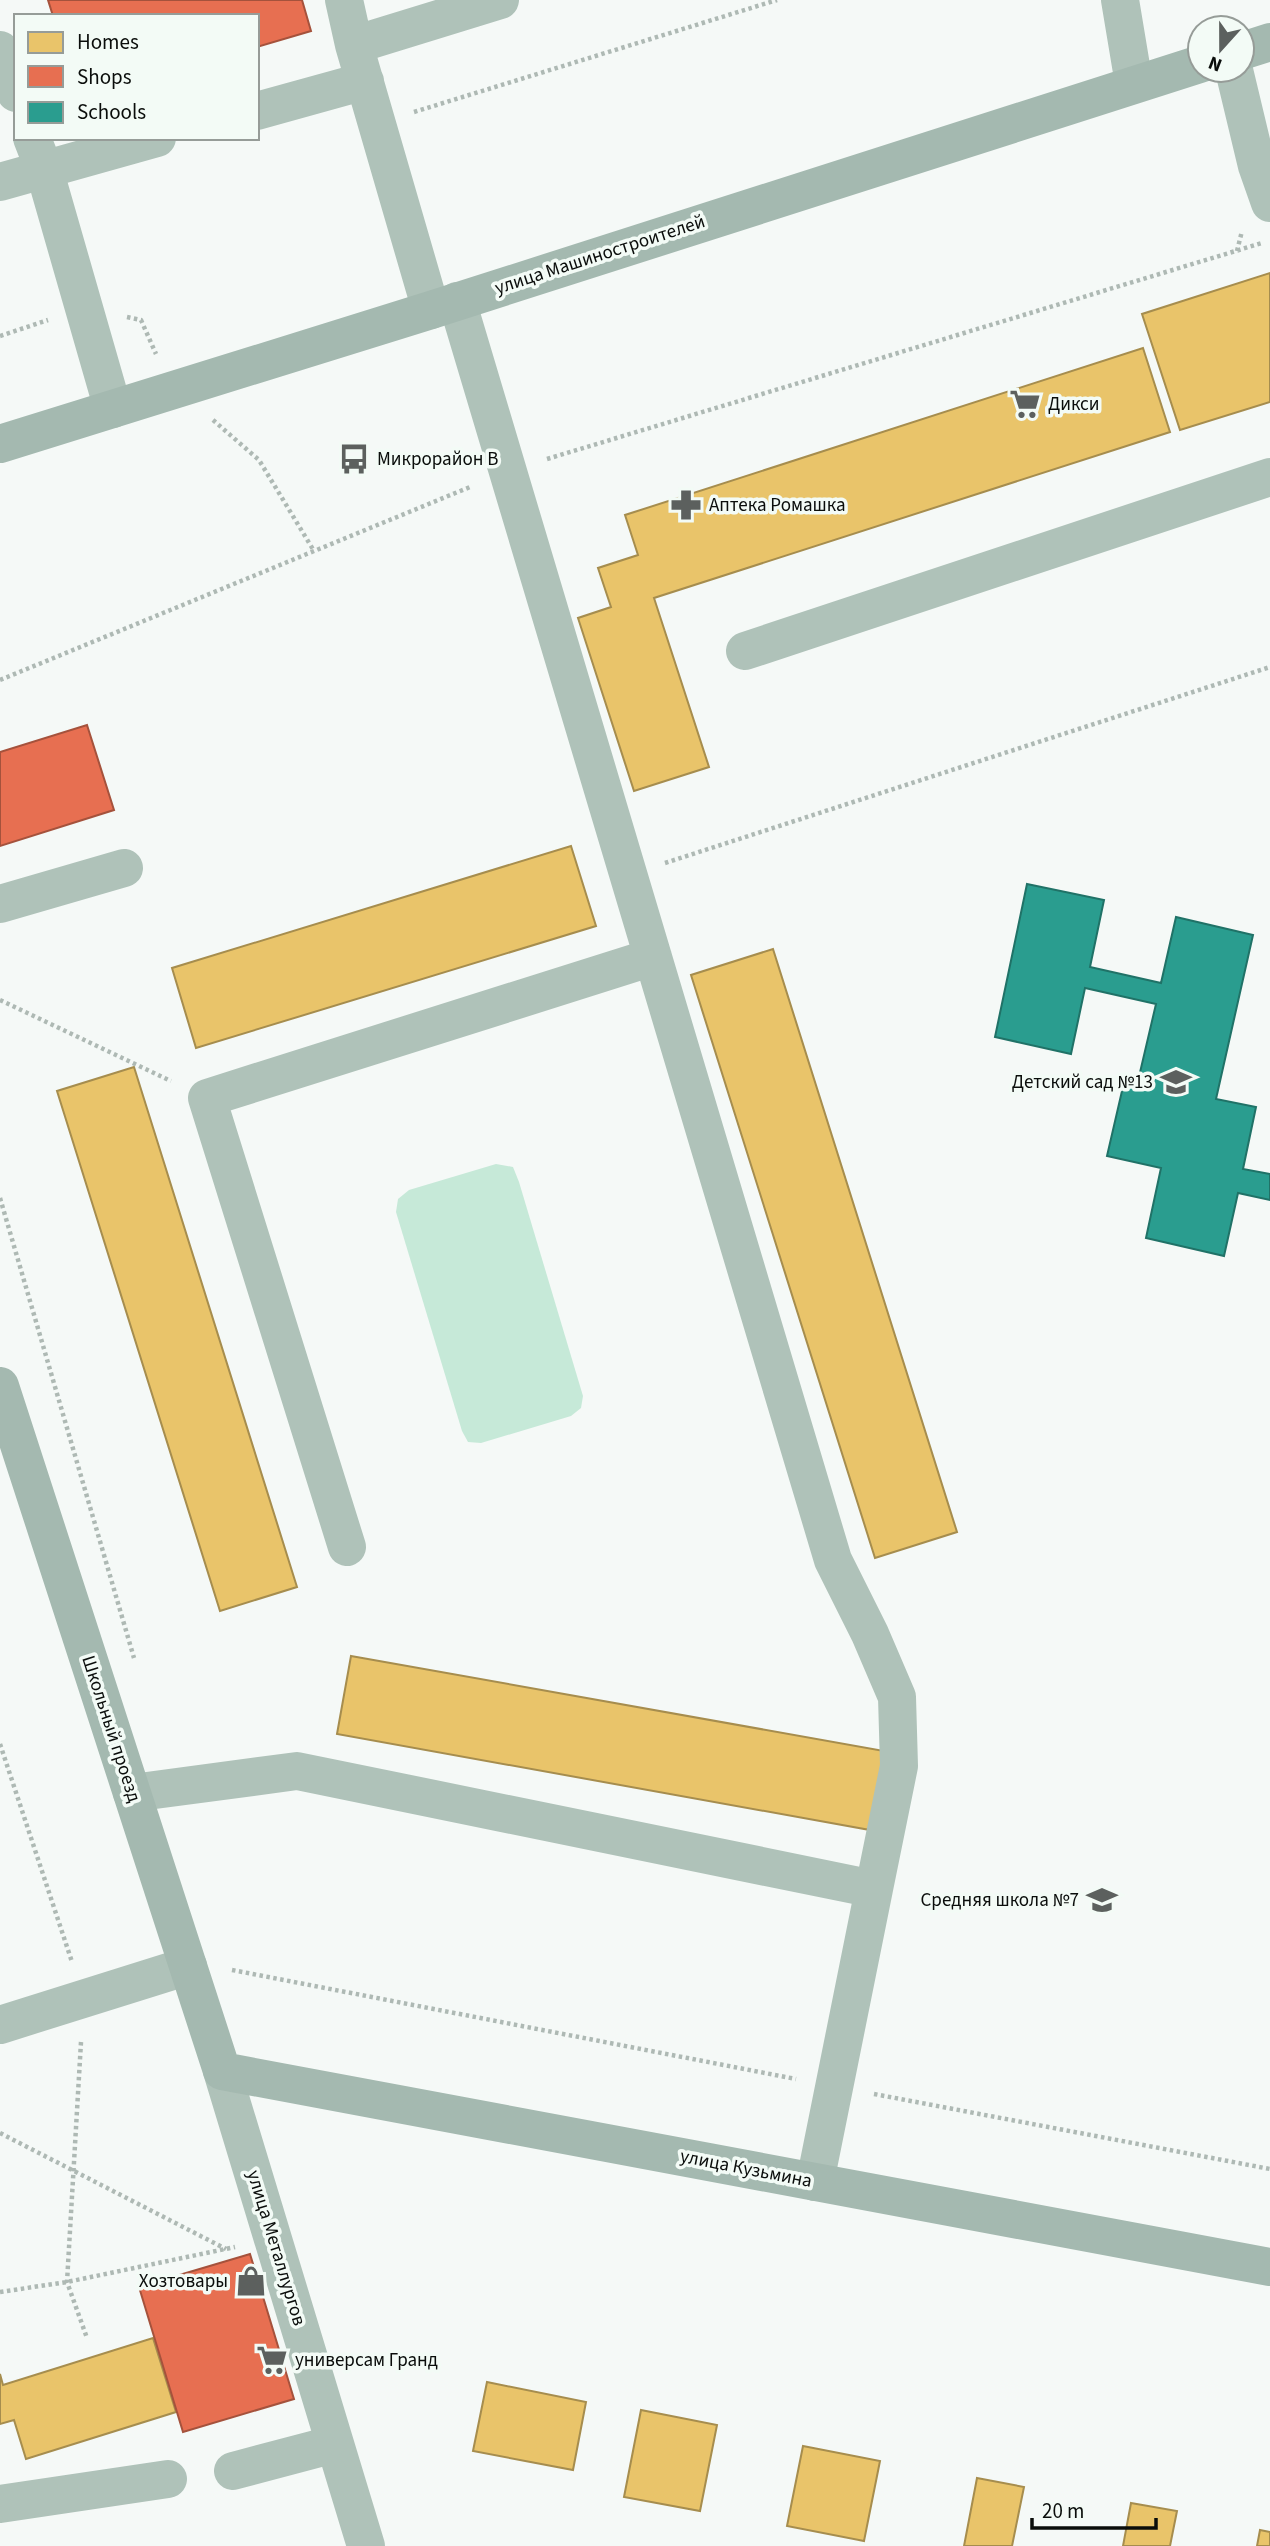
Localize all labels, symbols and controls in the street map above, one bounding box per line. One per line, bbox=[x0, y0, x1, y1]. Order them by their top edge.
legend bbox=[14, 14, 259, 140]
north arrow bbox=[1186, 14, 1256, 84]
text: Homes bbox=[77, 27, 139, 57]
text: N bbox=[1205, 49, 1226, 78]
text: Shops bbox=[77, 62, 132, 92]
text: Schools bbox=[77, 97, 146, 127]
street label: улица Машиностроителей bbox=[491, 208, 709, 302]
supermarket icon: Дикси bbox=[1008, 387, 1042, 421]
place label: Дикси bbox=[1048, 391, 1099, 418]
bus stop icon: Микрорайон В bbox=[337, 442, 371, 476]
place label: Микрорайон В bbox=[377, 446, 498, 473]
pharmacy icon: Аптека Ромашка bbox=[669, 488, 703, 522]
place label: Аптека Ромашка bbox=[709, 492, 846, 519]
school or university icon: Детский сад №13 bbox=[1159, 1065, 1193, 1099]
place label: Детский сад №13 bbox=[1012, 1069, 1153, 1096]
street label: Школьный проезд bbox=[75, 1652, 147, 1806]
school or university icon: Средняя школа №7 bbox=[1085, 1883, 1119, 1917]
place label: Средняя школа №7 bbox=[921, 1887, 1079, 1914]
street label: улица Кузьмина bbox=[678, 2143, 814, 2195]
street label: улица Металлургов bbox=[240, 2167, 312, 2329]
shop icon: Хозтовары bbox=[234, 2264, 268, 2298]
place label: Хозтовары bbox=[139, 2268, 228, 2295]
supermarket icon: универсам Гранд bbox=[255, 2343, 289, 2377]
place label: универсам Гранд bbox=[295, 2347, 438, 2374]
scale bar bbox=[1032, 2486, 1156, 2530]
text: 20 m bbox=[1042, 2496, 1084, 2526]

